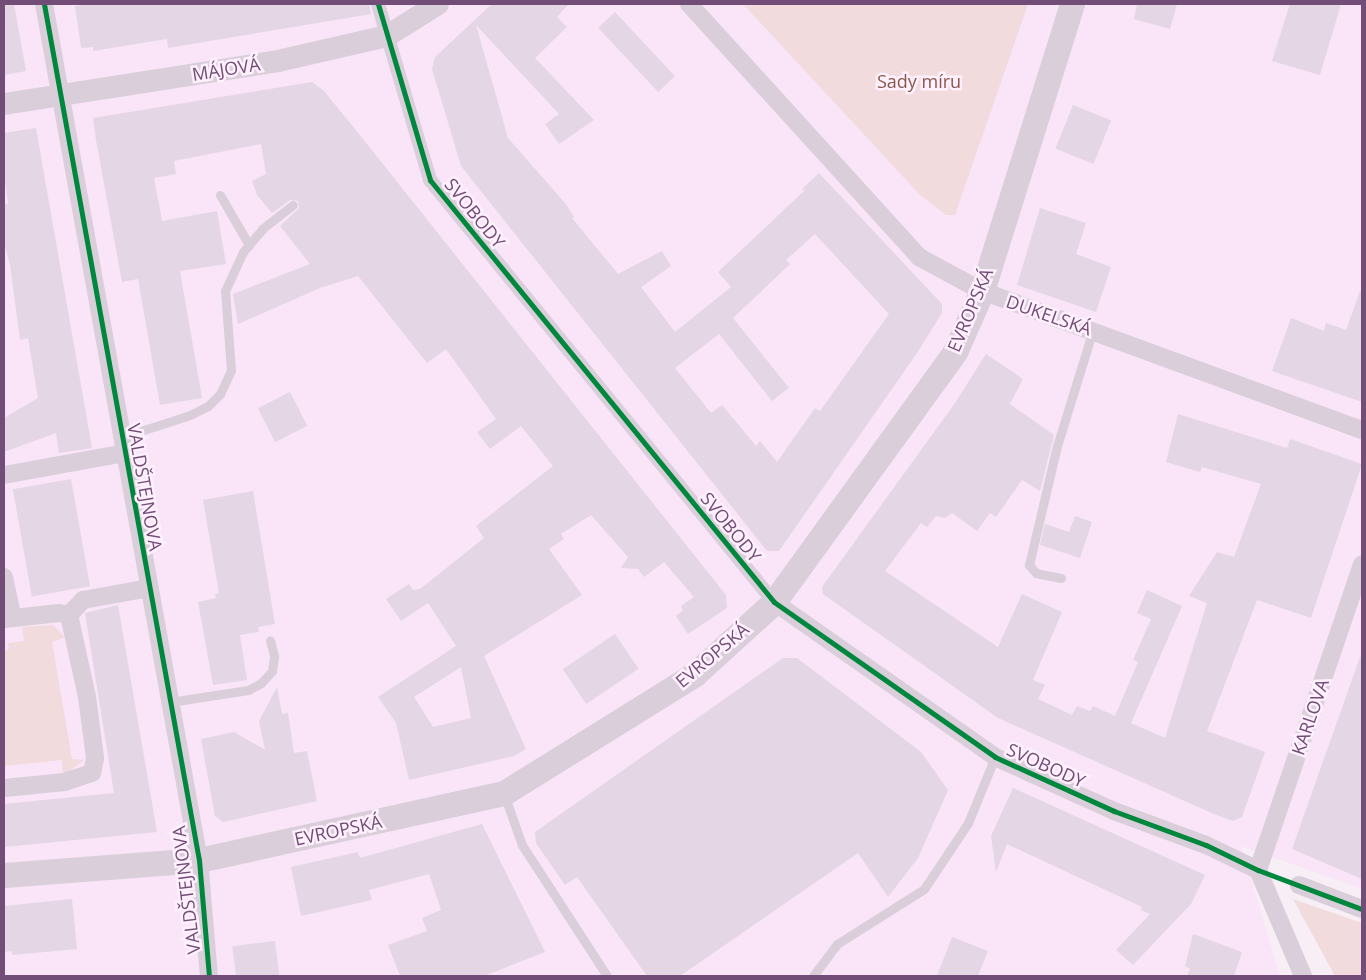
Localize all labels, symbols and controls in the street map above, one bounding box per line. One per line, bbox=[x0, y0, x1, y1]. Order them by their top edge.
street label: MÁJOVÁ bbox=[190, 53, 262, 85]
park label: Sady míru bbox=[877, 70, 961, 92]
street label: SVOBODY bbox=[440, 174, 510, 252]
street label: EVROPSKÁ bbox=[943, 265, 997, 355]
street label: DUKELSKÁ bbox=[1003, 290, 1095, 340]
street label: VALDŠTEJNOVA bbox=[123, 422, 167, 552]
street label: SVOBODY bbox=[696, 488, 766, 566]
street label: EVROPSKÁ bbox=[671, 618, 753, 692]
street label: KARLOVA bbox=[1287, 676, 1333, 758]
street label: SVOBODY bbox=[1004, 738, 1088, 792]
street label: EVROPSKÁ bbox=[292, 810, 384, 850]
street label: VALDŠTEJNOVA bbox=[167, 825, 205, 955]

